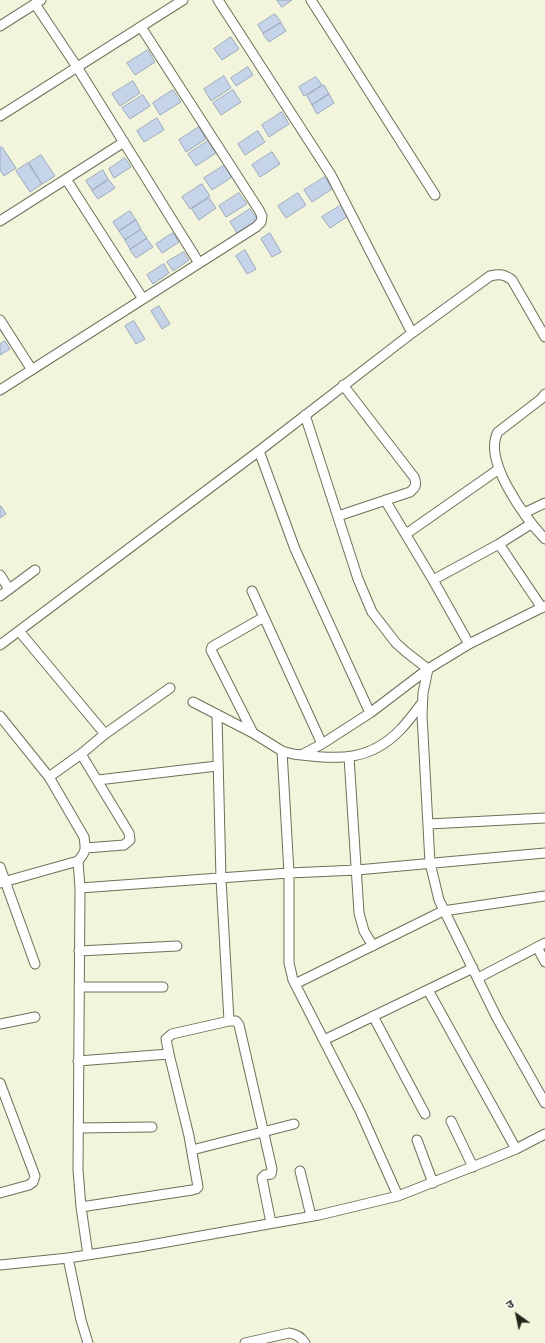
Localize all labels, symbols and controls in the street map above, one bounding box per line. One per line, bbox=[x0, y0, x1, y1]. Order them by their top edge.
north arrow bbox=[497, 1295, 537, 1335]
text: उ bbox=[504, 1297, 516, 1312]

